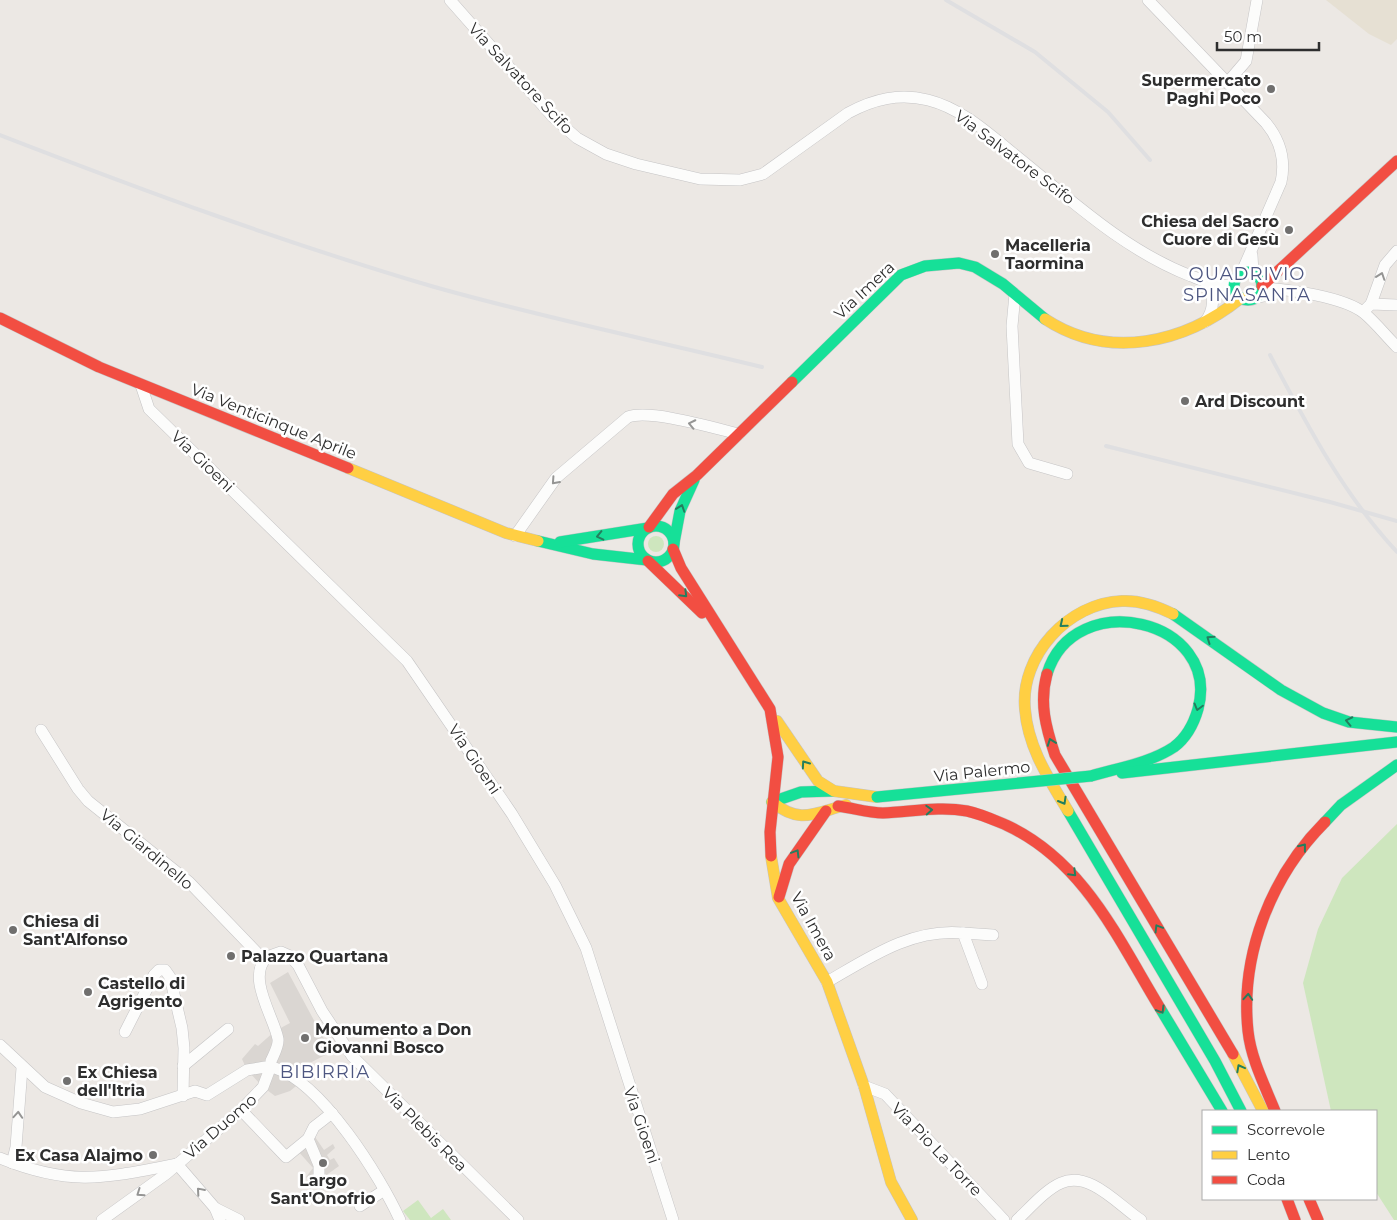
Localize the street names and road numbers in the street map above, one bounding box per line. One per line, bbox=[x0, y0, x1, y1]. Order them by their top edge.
street label: Via Salvatore Scifo bbox=[464, 19, 577, 138]
street label: Via Salvatore Scifo bbox=[951, 106, 1078, 209]
street label: Via Imera bbox=[830, 258, 898, 323]
street label: Via Venticinque Aprile bbox=[188, 380, 359, 463]
street label: Via Gioeni bbox=[167, 427, 238, 496]
street label: Via Gioeni bbox=[444, 721, 505, 798]
street label: Via Palermo bbox=[933, 757, 1031, 786]
street label: Via Giardinello bbox=[96, 805, 197, 894]
street label: Via Imera bbox=[787, 889, 840, 964]
street label: Via Plebis Rea bbox=[378, 1083, 471, 1176]
street label: Via Gioeni bbox=[619, 1084, 664, 1166]
street label: Via Duomo bbox=[180, 1090, 260, 1163]
street label: Via Pio La Torre bbox=[887, 1099, 986, 1200]

